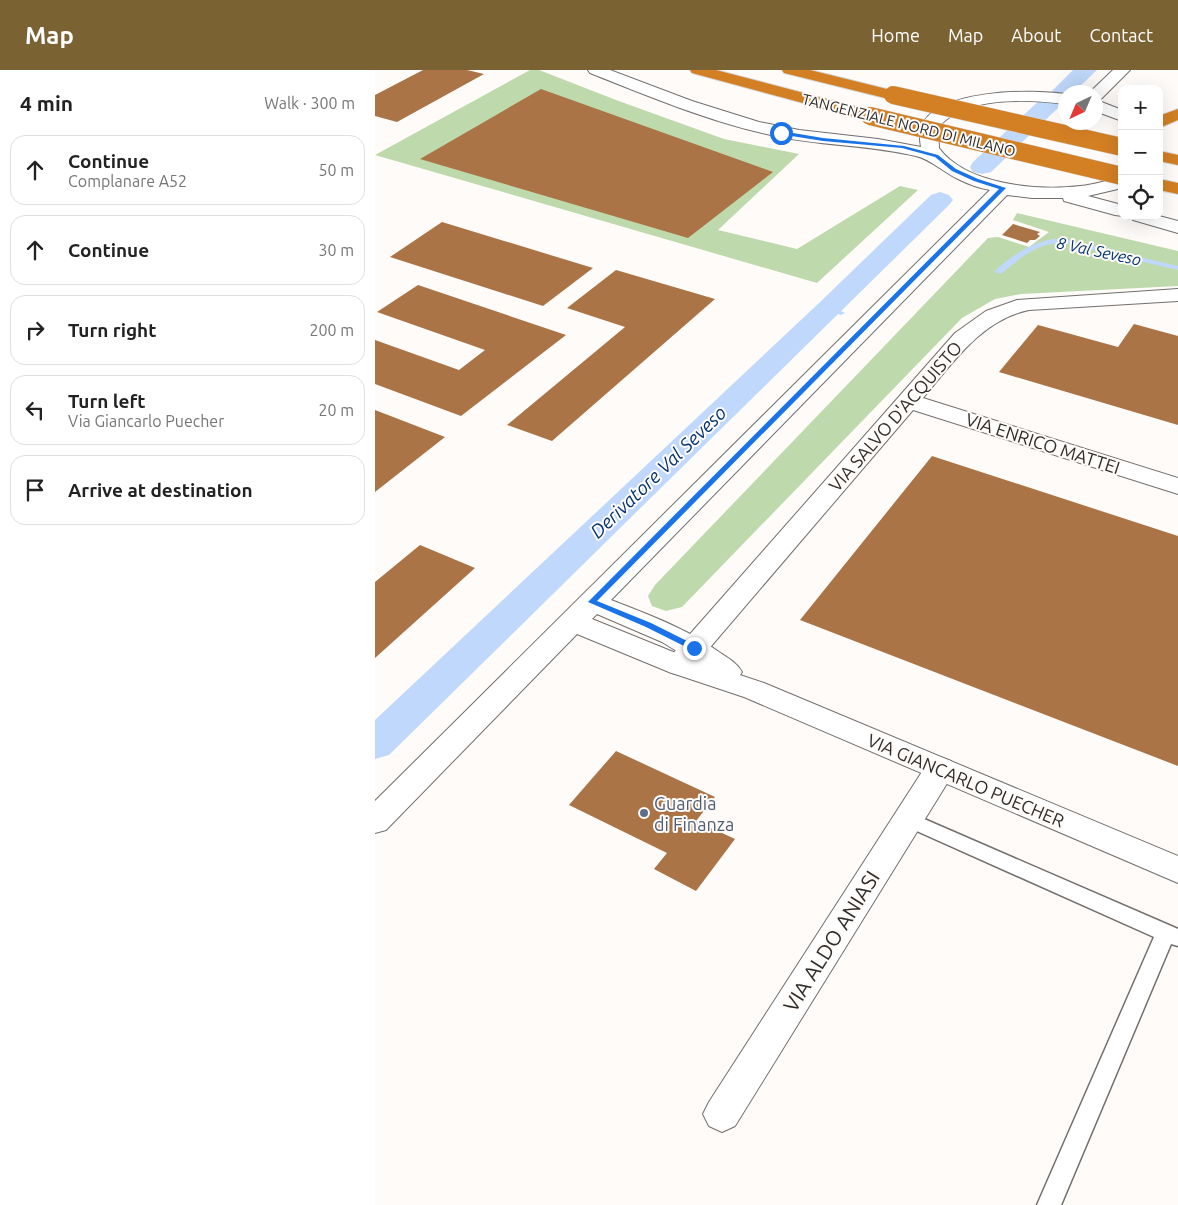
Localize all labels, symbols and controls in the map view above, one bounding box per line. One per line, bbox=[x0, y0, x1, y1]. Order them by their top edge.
text: Map bbox=[25, 22, 74, 49]
text: Home bbox=[871, 25, 920, 45]
text: Map bbox=[948, 25, 983, 45]
text: About bbox=[1011, 25, 1061, 45]
text: Contact bbox=[1089, 25, 1153, 45]
north arrow bbox=[1058, 85, 1103, 130]
map controls bbox=[1118, 85, 1163, 220]
button: + bbox=[1118, 85, 1163, 130]
street label: TANGENZIALE NORD DI MILANO bbox=[801, 90, 1017, 160]
text: 4 min bbox=[20, 91, 73, 115]
text: Walk · 300 m bbox=[264, 94, 355, 112]
route start bbox=[770, 122, 793, 145]
button: − bbox=[1118, 130, 1163, 175]
text: Continue bbox=[68, 150, 149, 172]
icon: ahead bbox=[21, 156, 49, 184]
text: 50 m bbox=[318, 161, 354, 179]
text: Complanare A52 bbox=[68, 172, 187, 190]
button: locate bbox=[1118, 175, 1163, 220]
water label: 8 Val Seveso bbox=[1055, 233, 1143, 269]
icon: ahead bbox=[21, 236, 49, 264]
text: Continue bbox=[68, 239, 149, 261]
text: 30 m bbox=[318, 241, 354, 259]
icon: right bbox=[21, 316, 49, 344]
text: Turn right bbox=[68, 319, 156, 341]
text: 200 m bbox=[309, 321, 354, 339]
street label: VIA SALVO D'ACQUISTO bbox=[825, 337, 966, 496]
text: Turn left bbox=[68, 390, 146, 412]
icon: left bbox=[21, 396, 49, 424]
text: 20 m bbox=[318, 401, 354, 419]
water label: Derivatore Val Seveso bbox=[586, 402, 730, 542]
street label: VIA ENRICO MATTEI bbox=[963, 409, 1123, 477]
text: Via Giancarlo Puecher bbox=[68, 412, 224, 430]
icon: arrive bbox=[21, 476, 49, 504]
text: Arrive at destination bbox=[68, 479, 253, 501]
route end bbox=[683, 637, 706, 660]
street label: VIA GIANCARLO PUECHER bbox=[865, 729, 1067, 831]
place label: Guardia di Finanza bbox=[654, 793, 734, 834]
marker: Guardia di Finanza bbox=[638, 807, 650, 819]
street label: VIA ALDO ANIASI bbox=[778, 866, 884, 1016]

